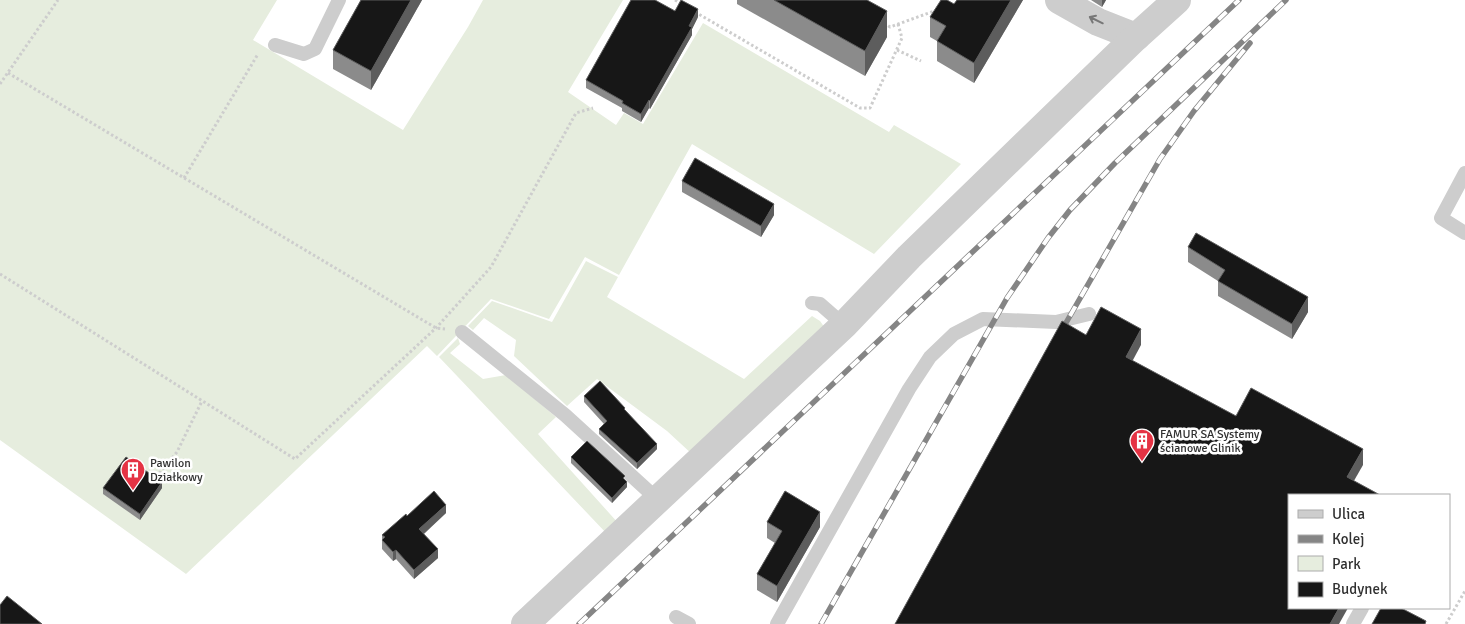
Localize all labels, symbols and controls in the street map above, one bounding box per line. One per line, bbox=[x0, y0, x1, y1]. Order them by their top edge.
one-way arrow bbox=[1089, 15, 1104, 25]
place label: FAMUR SA Systemy ścianowe Glinik bbox=[1160, 427, 1260, 456]
building icon: FAMUR SA Systemy ścianowe Glinik bbox=[1129, 428, 1155, 462]
place label: Pawilon Działkowy bbox=[150, 456, 203, 485]
building icon: Pawilon Działkowy bbox=[120, 457, 146, 491]
legend bbox=[1288, 494, 1450, 609]
text: Ulica bbox=[1332, 505, 1365, 523]
text: Kolej bbox=[1332, 530, 1364, 548]
text: Park bbox=[1332, 555, 1361, 573]
text: Budynek bbox=[1332, 580, 1388, 598]

